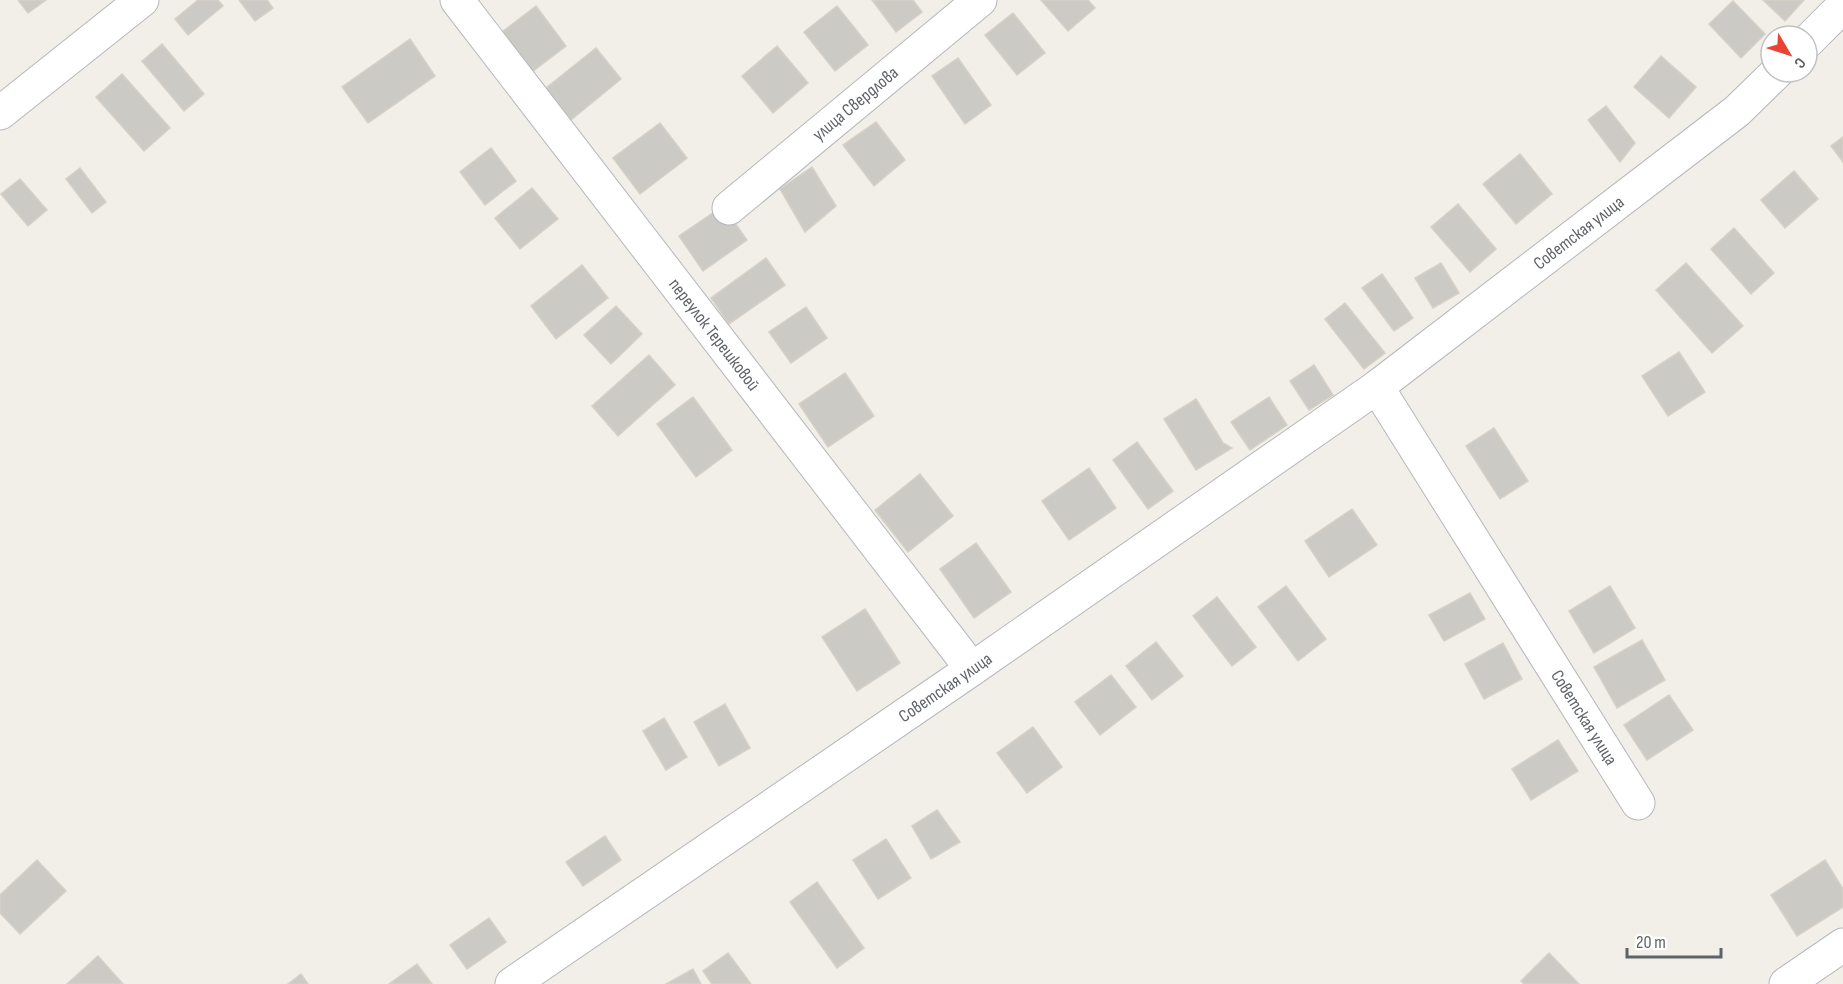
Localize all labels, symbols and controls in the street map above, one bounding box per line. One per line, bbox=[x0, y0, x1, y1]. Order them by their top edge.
north arrow bbox=[1759, 24, 1819, 84]
text: С bbox=[1790, 53, 1809, 72]
street label: улица Свердлова bbox=[808, 62, 902, 145]
street label: Советская улица bbox=[1529, 191, 1628, 274]
street label: переулок Терешковой bbox=[665, 274, 764, 395]
street label: Советская улица bbox=[895, 648, 996, 727]
street label: Советская улица bbox=[1547, 666, 1622, 769]
scale bar bbox=[1627, 921, 1722, 959]
text: 20 m bbox=[1636, 932, 1666, 953]

